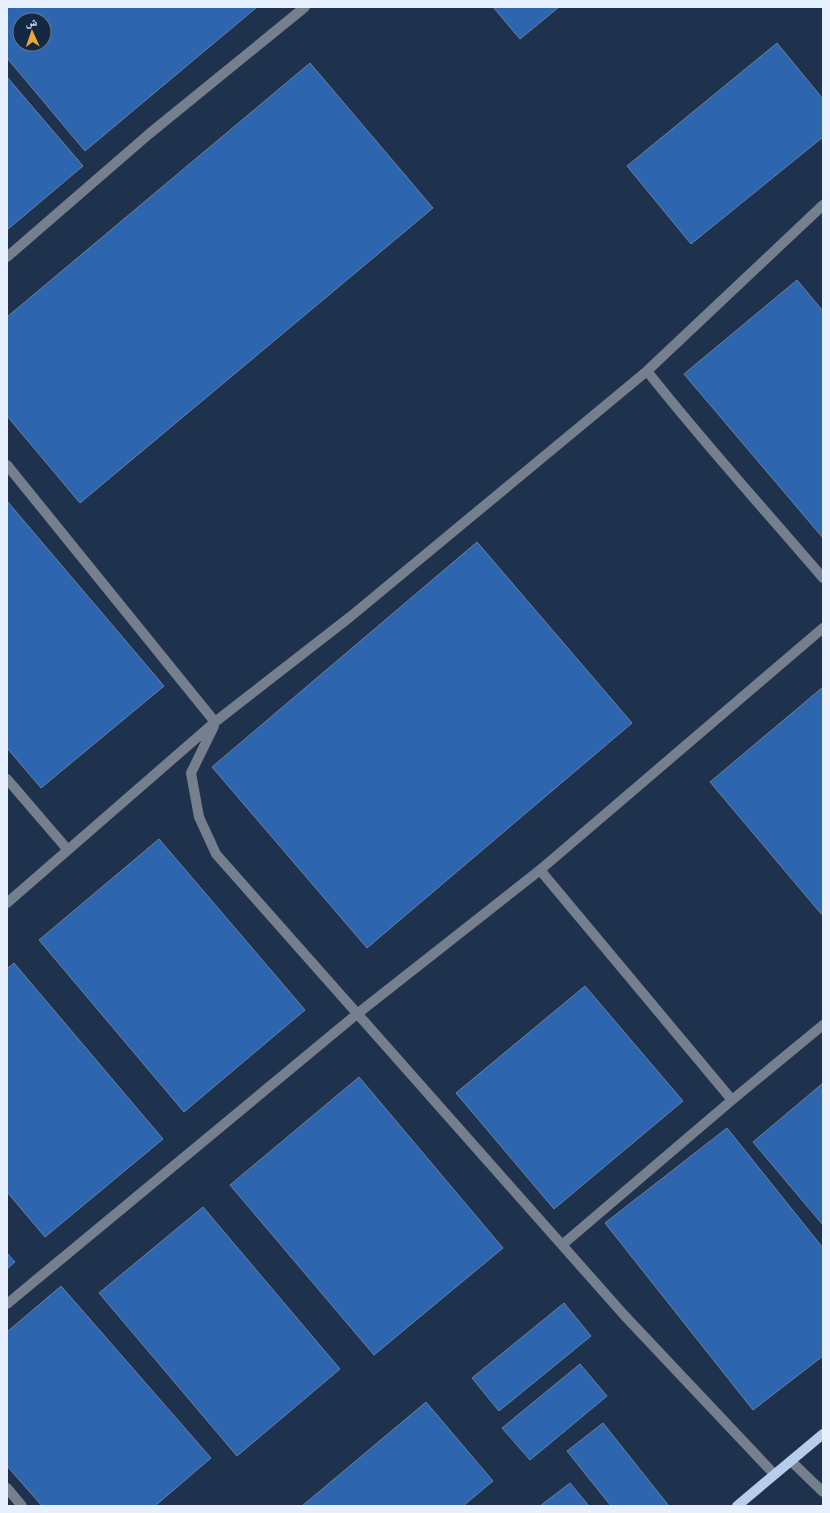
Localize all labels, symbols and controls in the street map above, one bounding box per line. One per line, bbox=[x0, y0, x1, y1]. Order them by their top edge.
north arrow bbox=[12, 12, 52, 52]
text: ش bbox=[25, 15, 38, 30]

